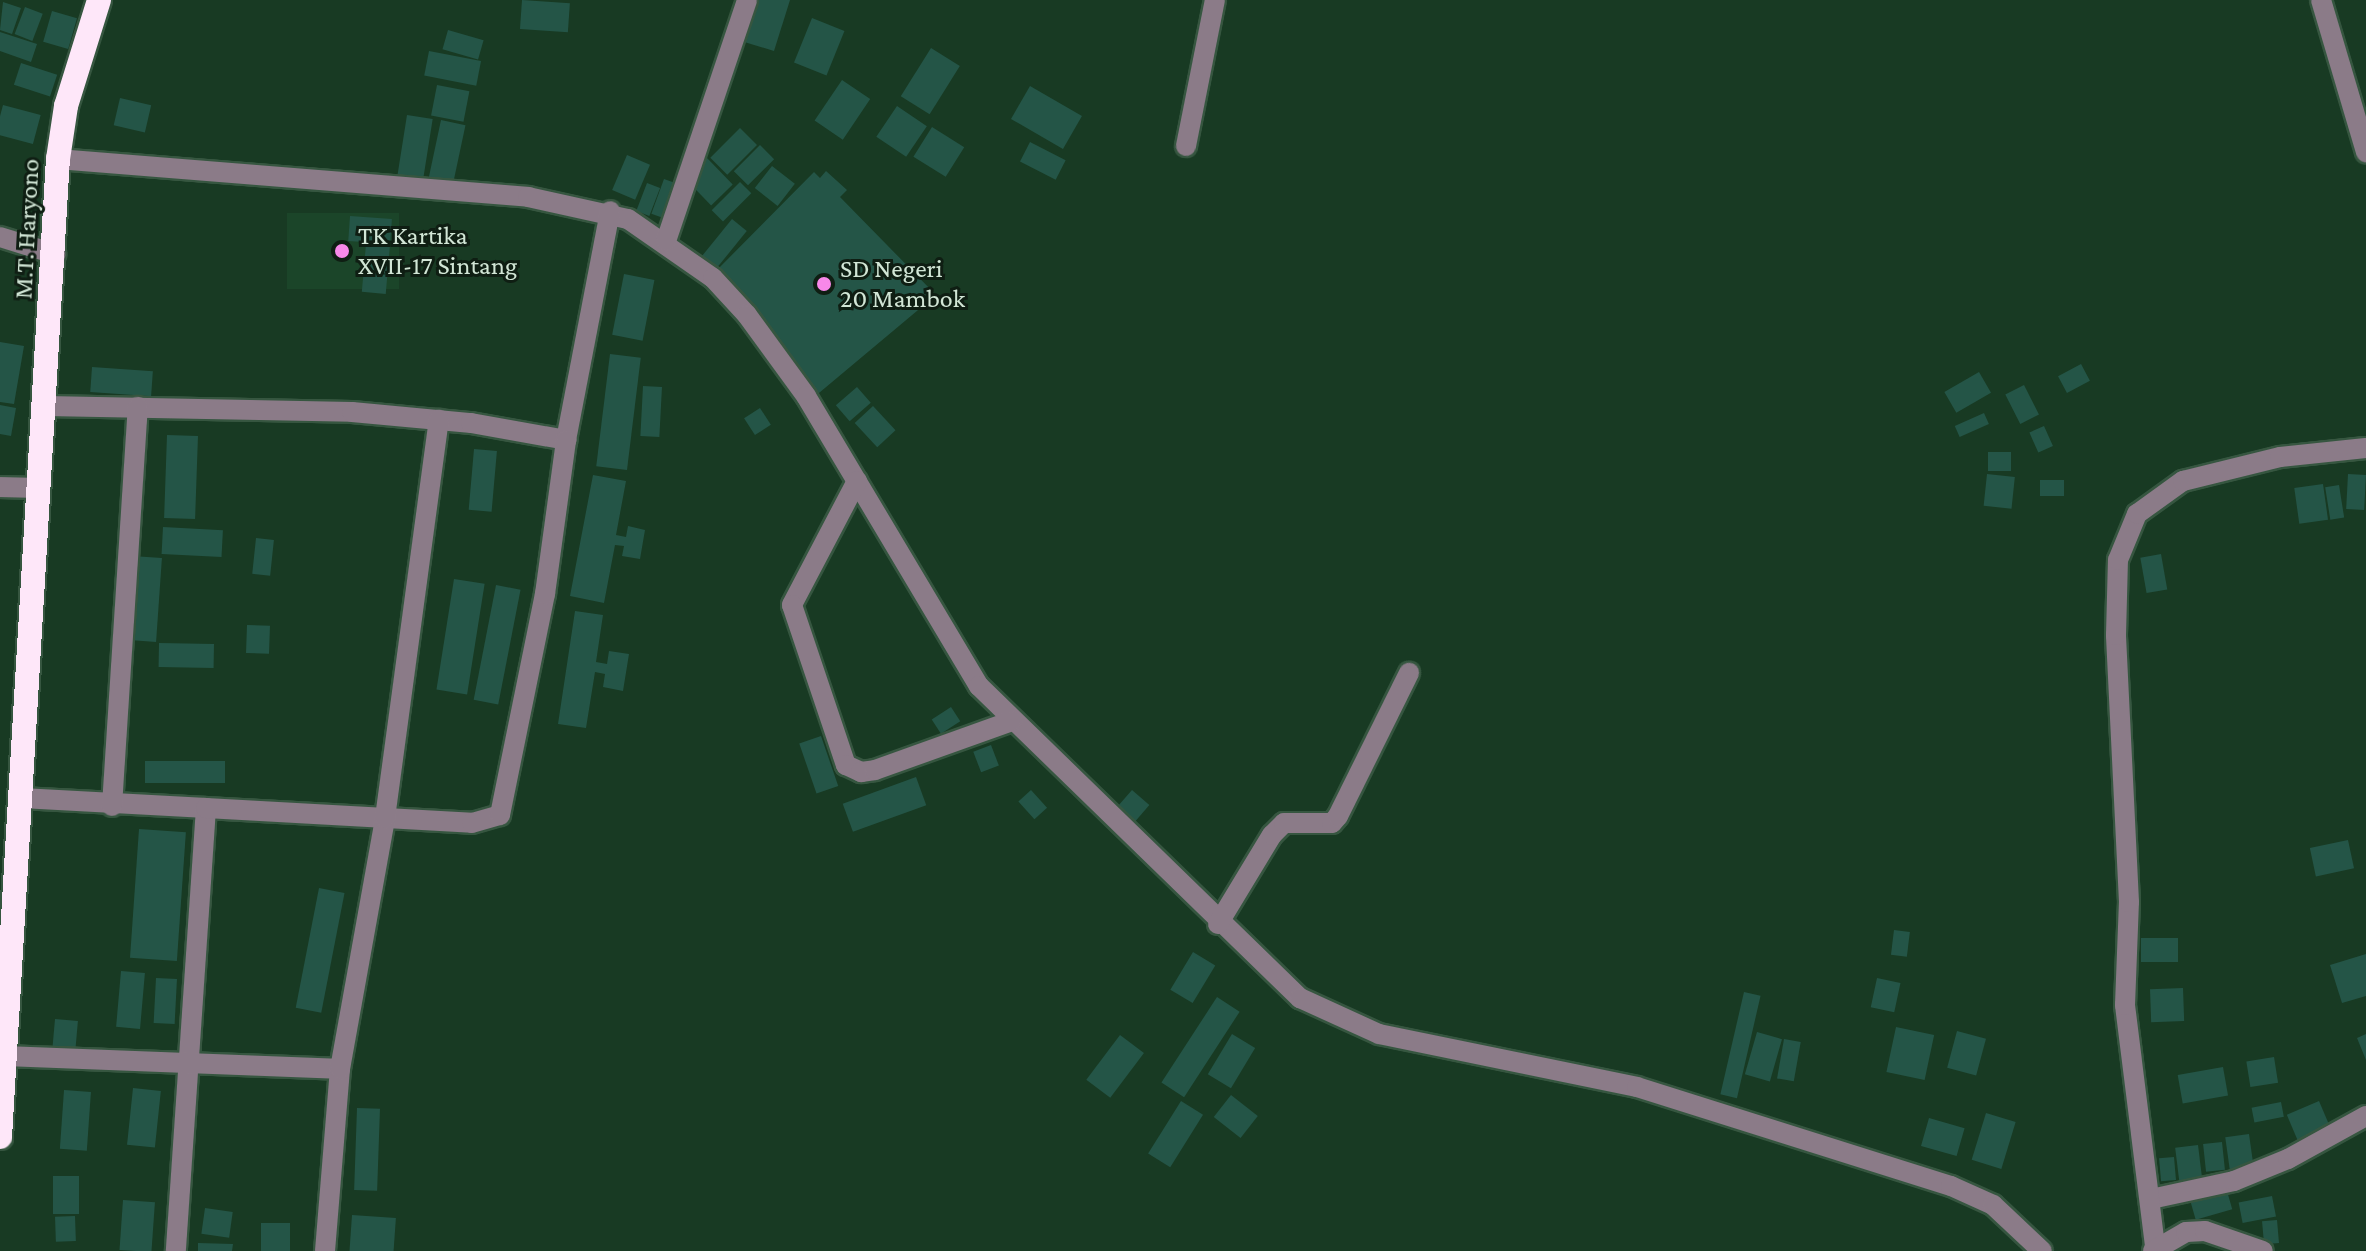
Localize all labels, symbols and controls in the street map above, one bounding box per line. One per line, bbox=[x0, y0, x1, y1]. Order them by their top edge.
street label: M.T. Haryono bbox=[8, 158, 46, 300]
place label: TK Kartika XVII-17 Sintang bbox=[358, 220, 517, 282]
marker: TK Kartika XVII-17 Sintang bbox=[333, 242, 351, 260]
place label: SD Negeri 20 Mambok bbox=[840, 253, 965, 314]
marker: SD Negeri 20 Mambok bbox=[815, 275, 833, 293]

